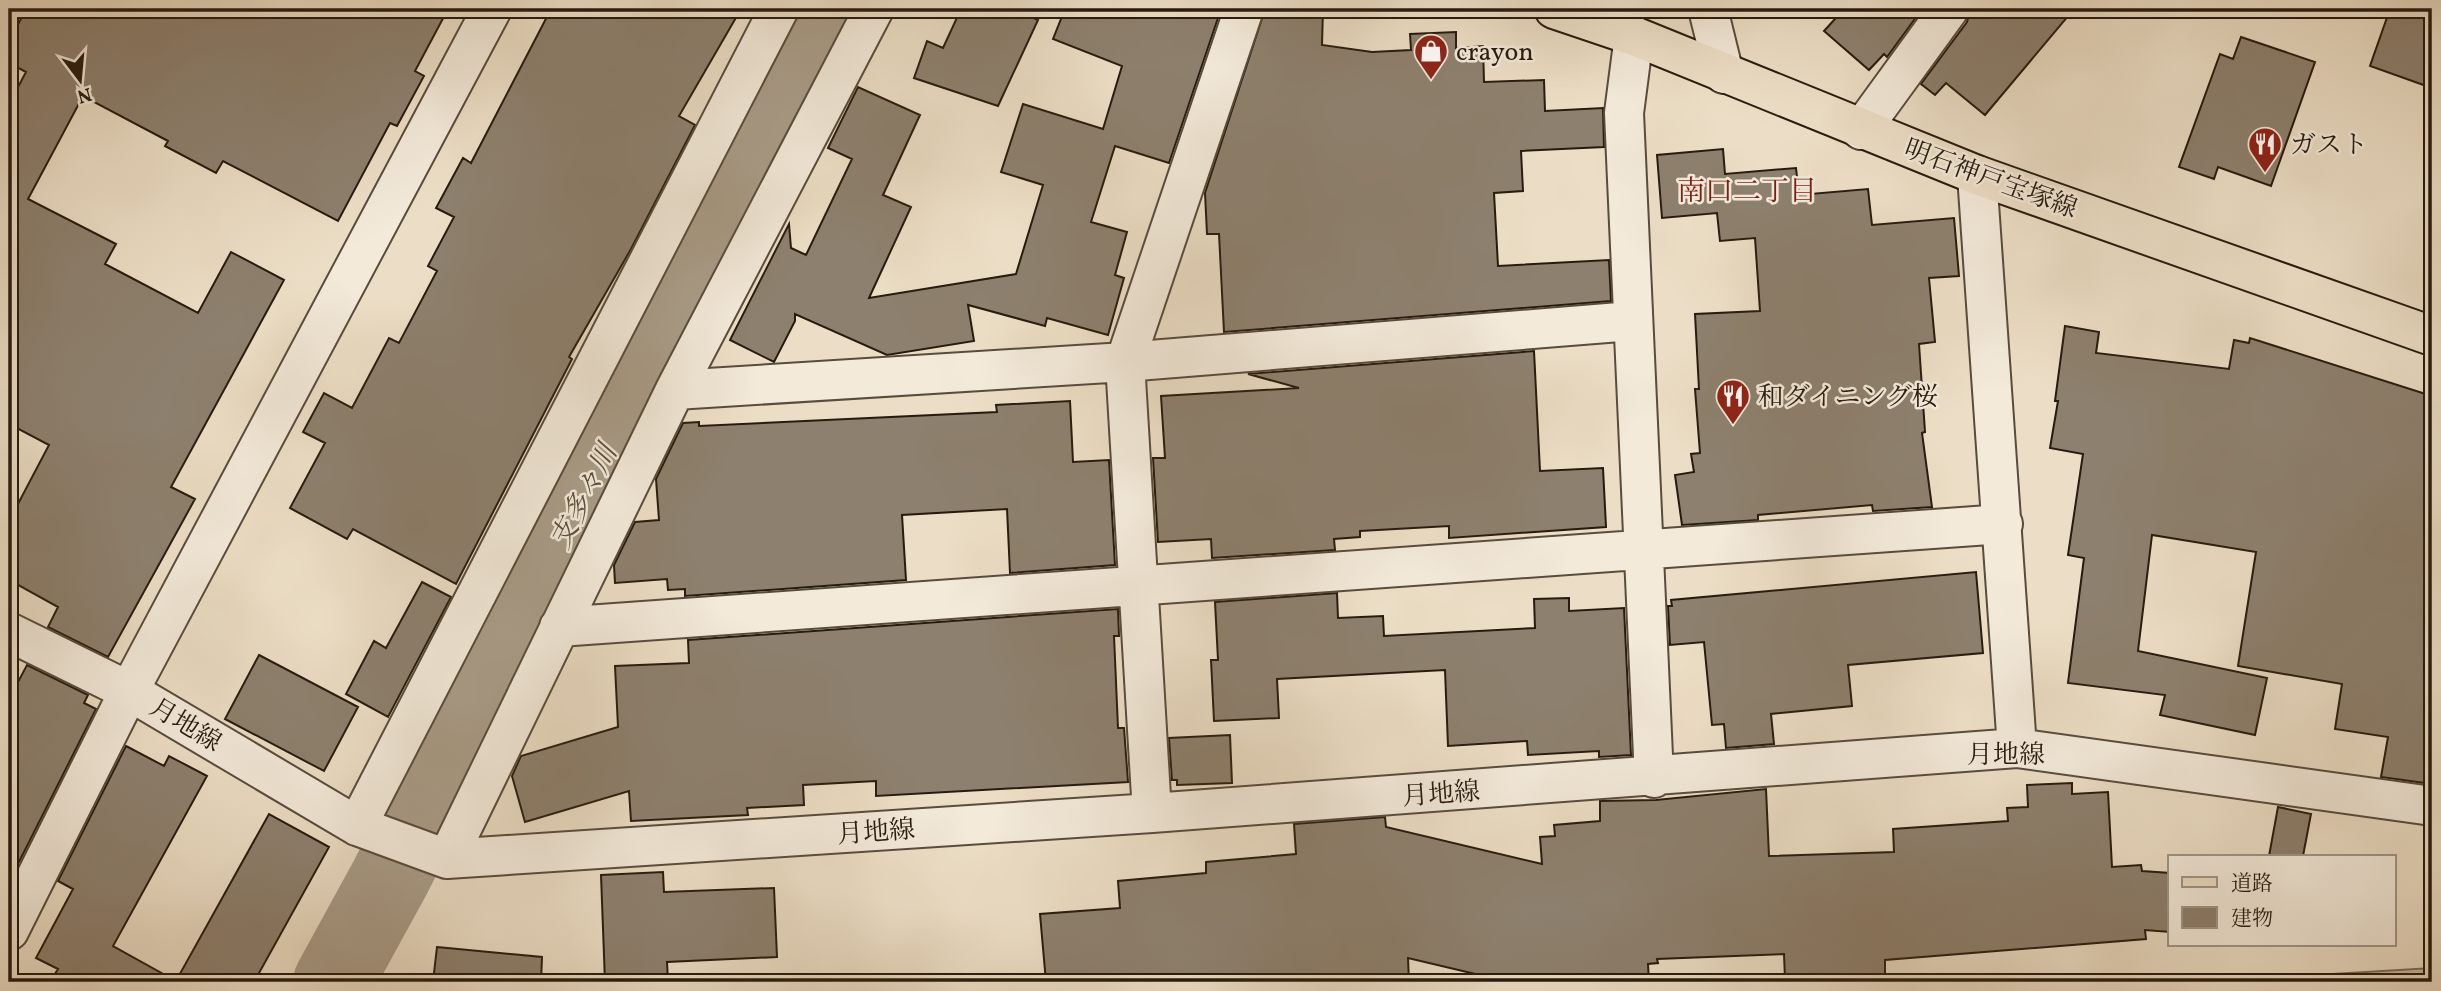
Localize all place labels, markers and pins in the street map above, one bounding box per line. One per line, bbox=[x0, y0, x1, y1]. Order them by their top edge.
shop icon: crayon bbox=[1412, 32, 1450, 81]
place label: crayon bbox=[1456, 35, 1534, 71]
restaurant icon: ガスト bbox=[2246, 125, 2284, 174]
place label: ガスト bbox=[2290, 128, 2368, 164]
restaurant icon: 和ダイニング桜 bbox=[1714, 377, 1752, 426]
place label: 和ダイニング桜 bbox=[1758, 380, 1938, 416]

